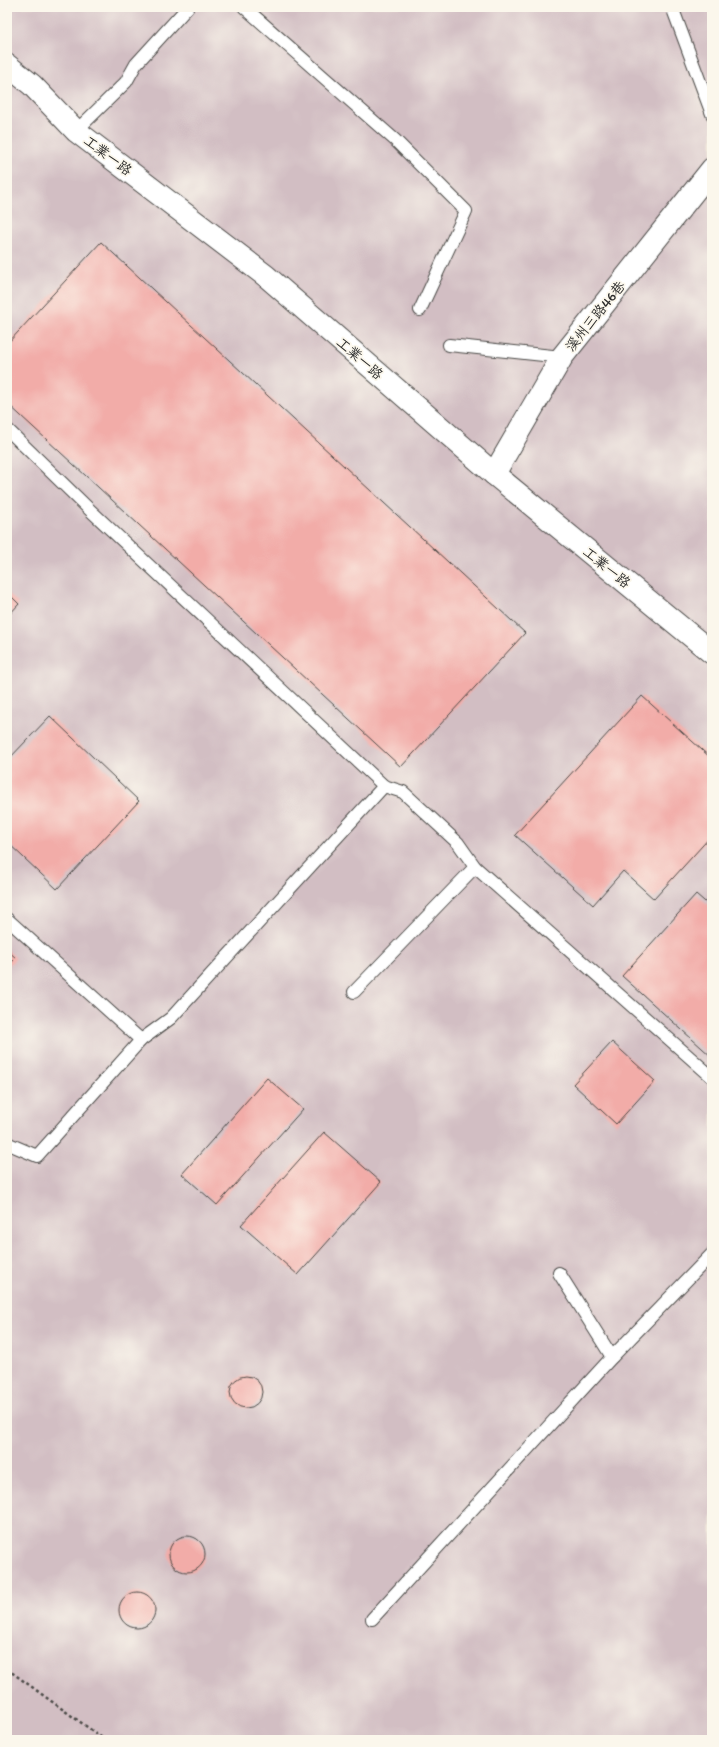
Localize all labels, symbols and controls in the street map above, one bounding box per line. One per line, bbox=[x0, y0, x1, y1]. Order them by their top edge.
street label: 工業一路 bbox=[80, 132, 135, 179]
street label: 溪州三路46巷 bbox=[562, 277, 630, 355]
street label: 工業一路 bbox=[333, 334, 386, 383]
street label: 工業一路 bbox=[580, 543, 634, 592]

